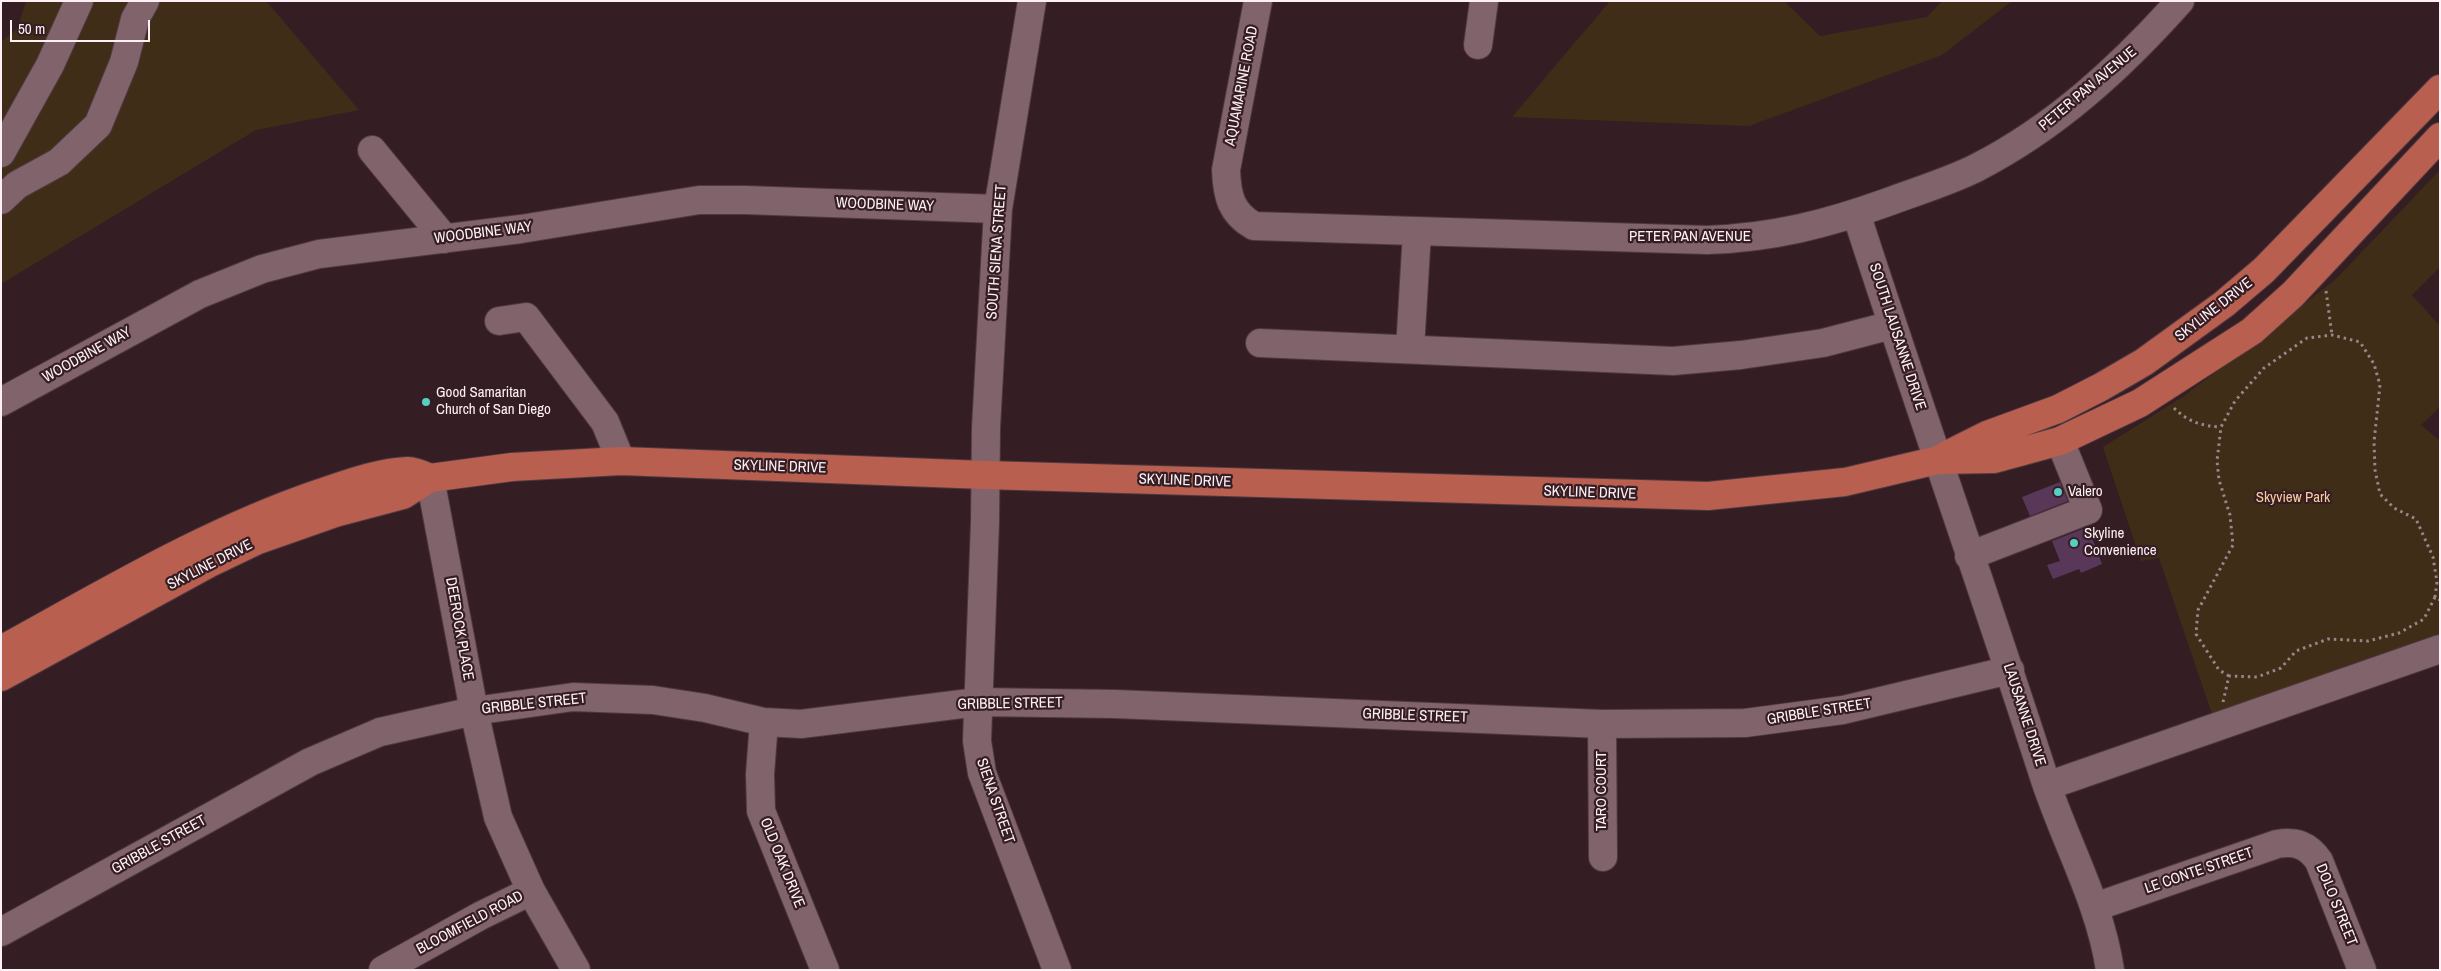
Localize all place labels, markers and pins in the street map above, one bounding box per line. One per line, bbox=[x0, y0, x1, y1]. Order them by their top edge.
place label: Good Samaritan Church of San Diego bbox=[436, 384, 551, 419]
marker: Good Samaritan Church of San Diego bbox=[420, 396, 432, 408]
place label: Valero bbox=[2068, 483, 2103, 501]
marker: Valero bbox=[2052, 486, 2064, 498]
place label: Skyline Convenience bbox=[2084, 525, 2156, 560]
marker: Skyline Convenience bbox=[2068, 537, 2080, 549]

